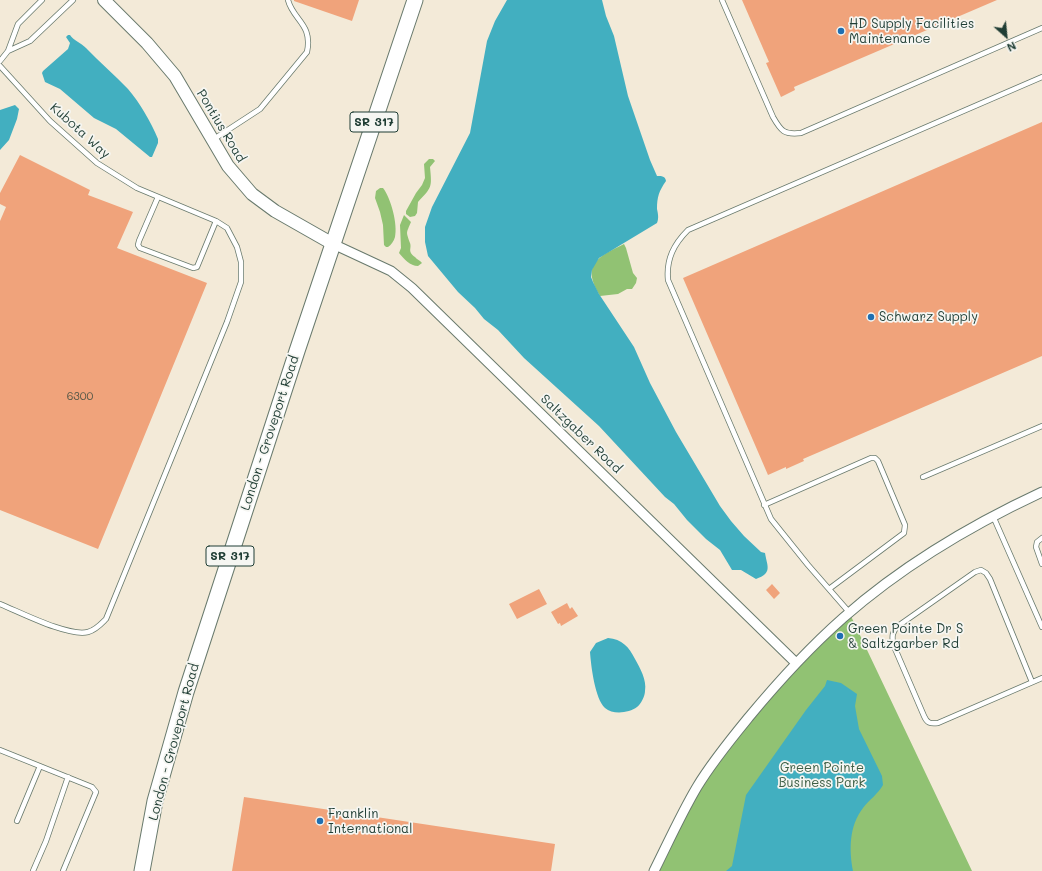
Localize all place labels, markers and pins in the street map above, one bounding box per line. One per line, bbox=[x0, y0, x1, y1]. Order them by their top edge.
place label: HD Supply Facilities Maintenance bbox=[849, 16, 974, 47]
marker: HD Supply Facilities Maintenance bbox=[836, 26, 846, 36]
place label: Schwarz Supply bbox=[879, 309, 978, 325]
marker: Schwarz Supply bbox=[866, 312, 876, 322]
place label: Green Pointe Dr S & Saltzgarber Rd bbox=[848, 621, 963, 652]
marker: Green Pointe Dr S & Saltzgarber Rd bbox=[835, 631, 845, 641]
place label: Franklin International bbox=[328, 806, 412, 837]
marker: Franklin International bbox=[315, 816, 325, 826]

